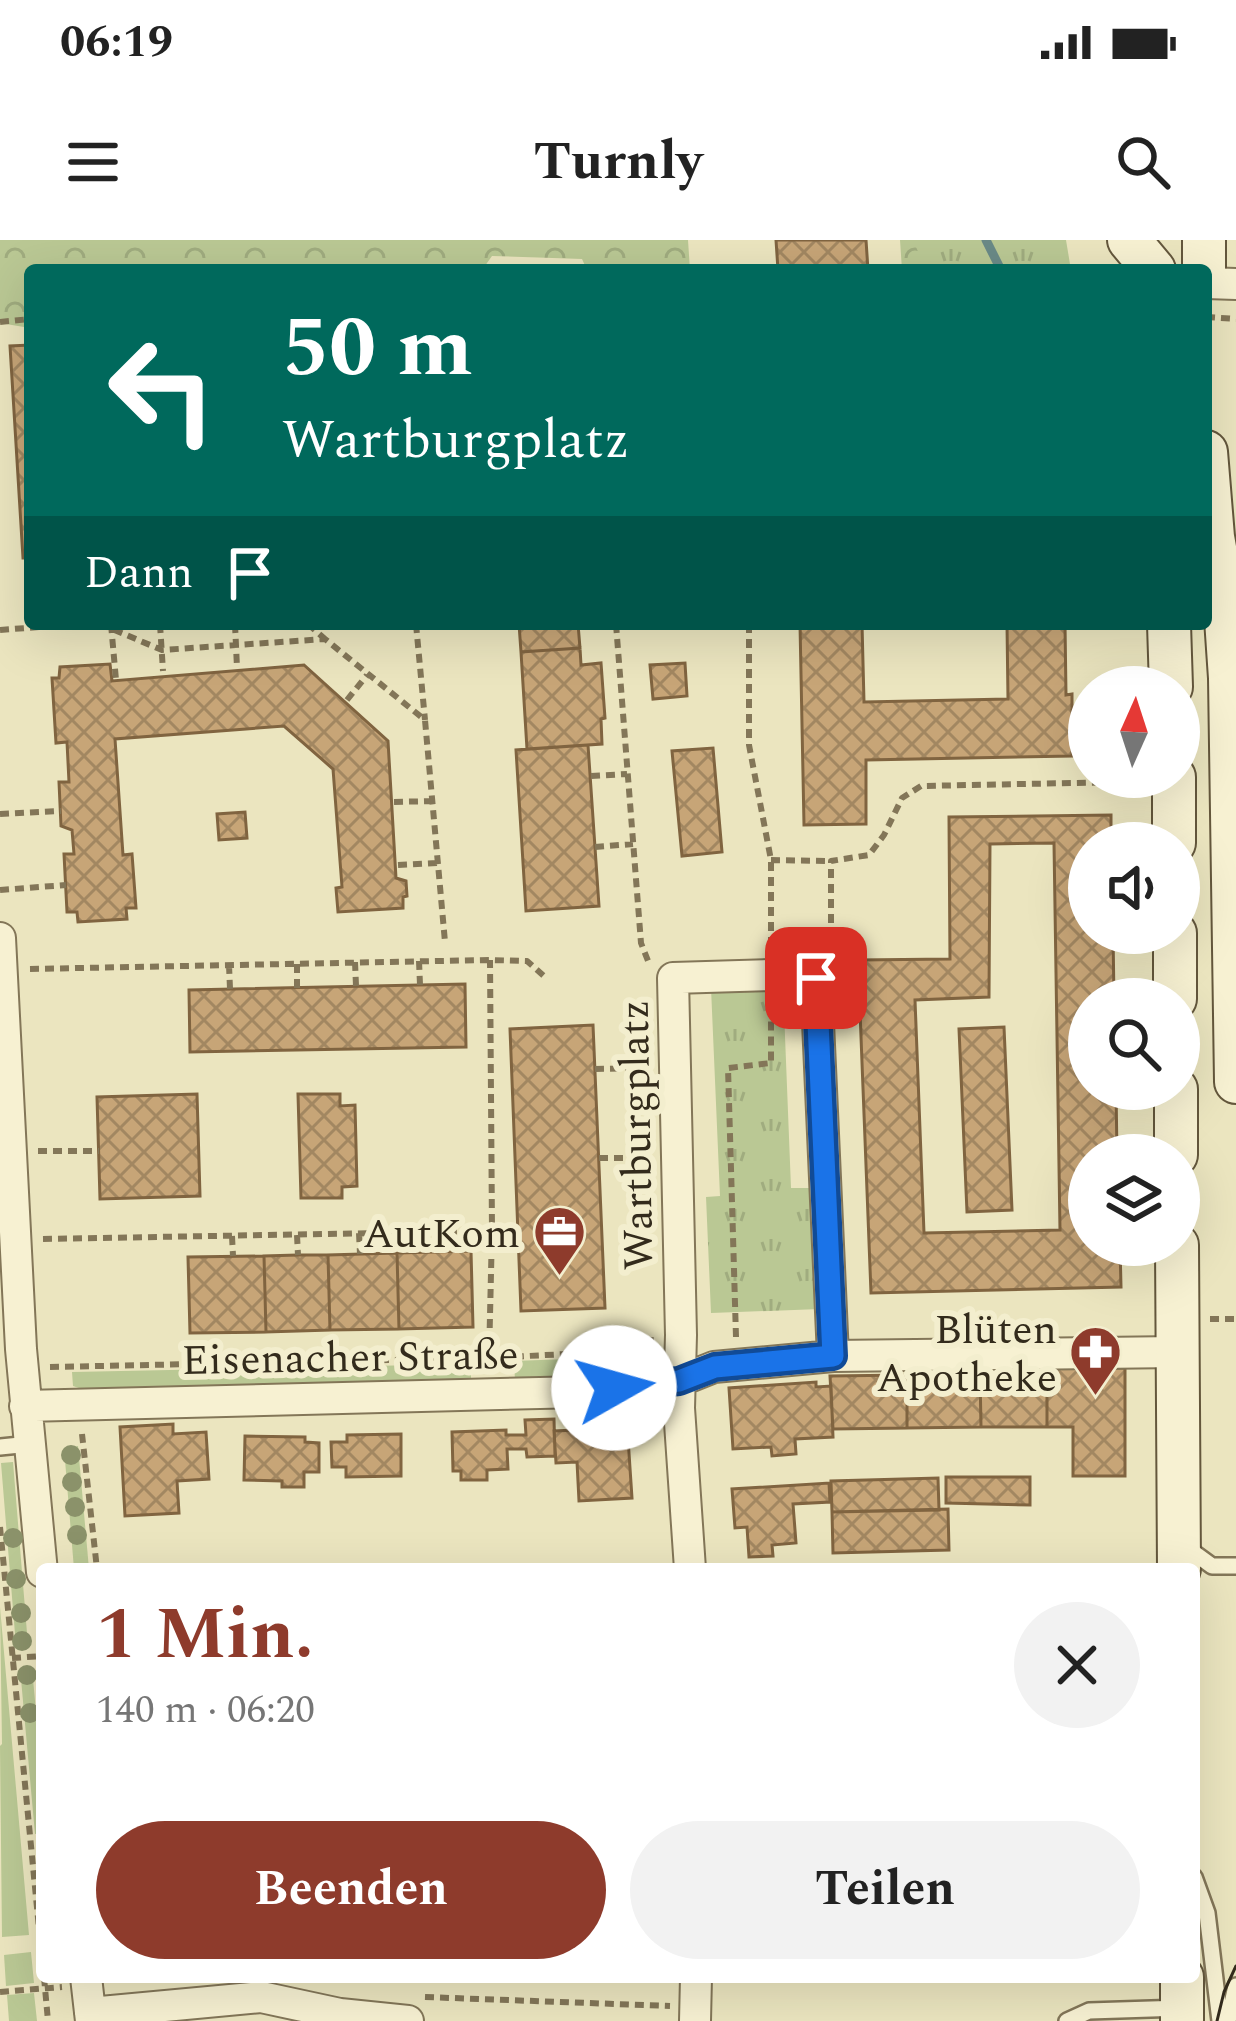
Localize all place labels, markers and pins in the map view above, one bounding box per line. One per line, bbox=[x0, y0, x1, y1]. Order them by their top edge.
pin bbox=[765, 927, 867, 1029]
place label: AutKom bbox=[363, 1203, 520, 1266]
office icon: AutKom bbox=[531, 1204, 587, 1278]
place label: Blüten Apotheke bbox=[876, 1299, 1057, 1410]
pharmacy icon: Blüten Apotheke bbox=[1068, 1324, 1124, 1398]

